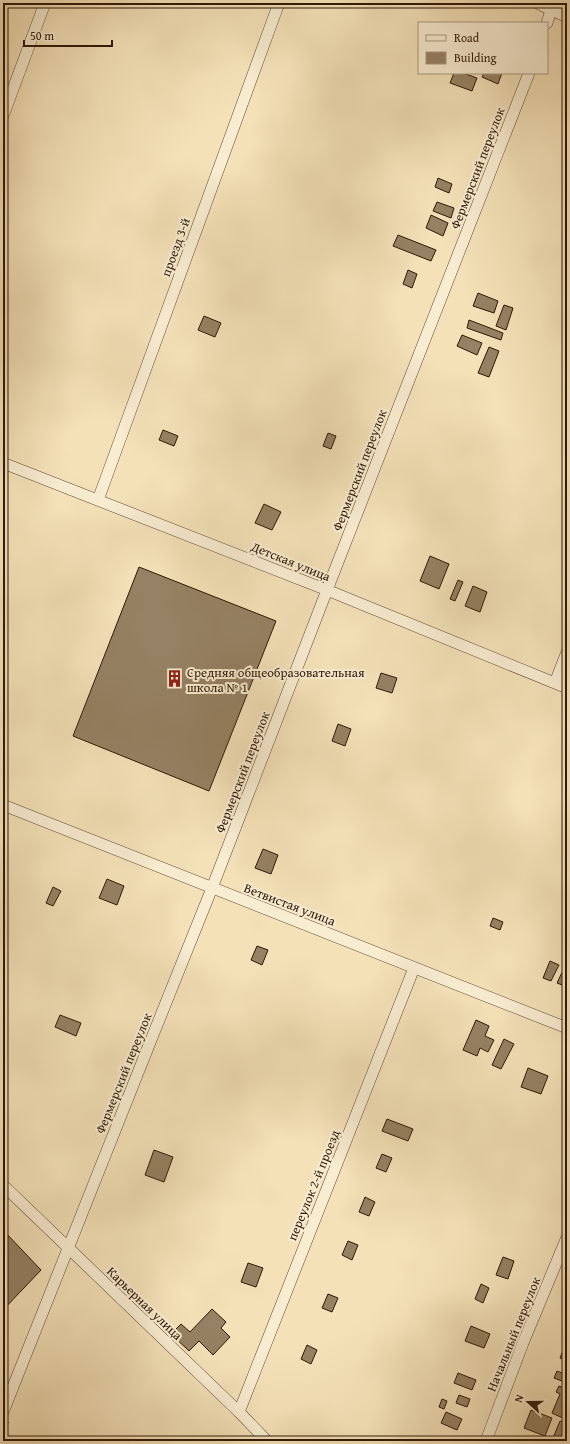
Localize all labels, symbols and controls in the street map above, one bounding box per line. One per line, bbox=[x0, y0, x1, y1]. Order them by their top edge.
scale bar bbox=[24, 22, 112, 48]
legend bbox=[418, 22, 548, 74]
text: 50 m bbox=[30, 27, 54, 44]
text: Road bbox=[454, 29, 480, 46]
text: Building bbox=[454, 49, 497, 66]
street label: Фермерский переулок bbox=[446, 105, 509, 232]
street label: проезд 3-й bbox=[156, 215, 195, 279]
street label: Фермерский переулок bbox=[328, 407, 391, 534]
street label: Детская улица bbox=[247, 537, 334, 586]
place label: Средняя общеобразовательная школа № 1 bbox=[187, 663, 365, 697]
building icon: Средняя общеобразовательная школа № 1 bbox=[164, 669, 184, 689]
street label: Фермерский переулок bbox=[211, 709, 274, 836]
street label: Ветвистая улица bbox=[241, 878, 339, 931]
street label: Фермерский переулок bbox=[91, 1010, 156, 1136]
street label: переулок 2-й проезд bbox=[283, 1127, 344, 1243]
street label: Карьерная улица bbox=[103, 1262, 187, 1345]
street label: Начальный переулок bbox=[482, 1274, 545, 1394]
north arrow bbox=[508, 1382, 548, 1422]
text: N bbox=[510, 1392, 528, 1405]

